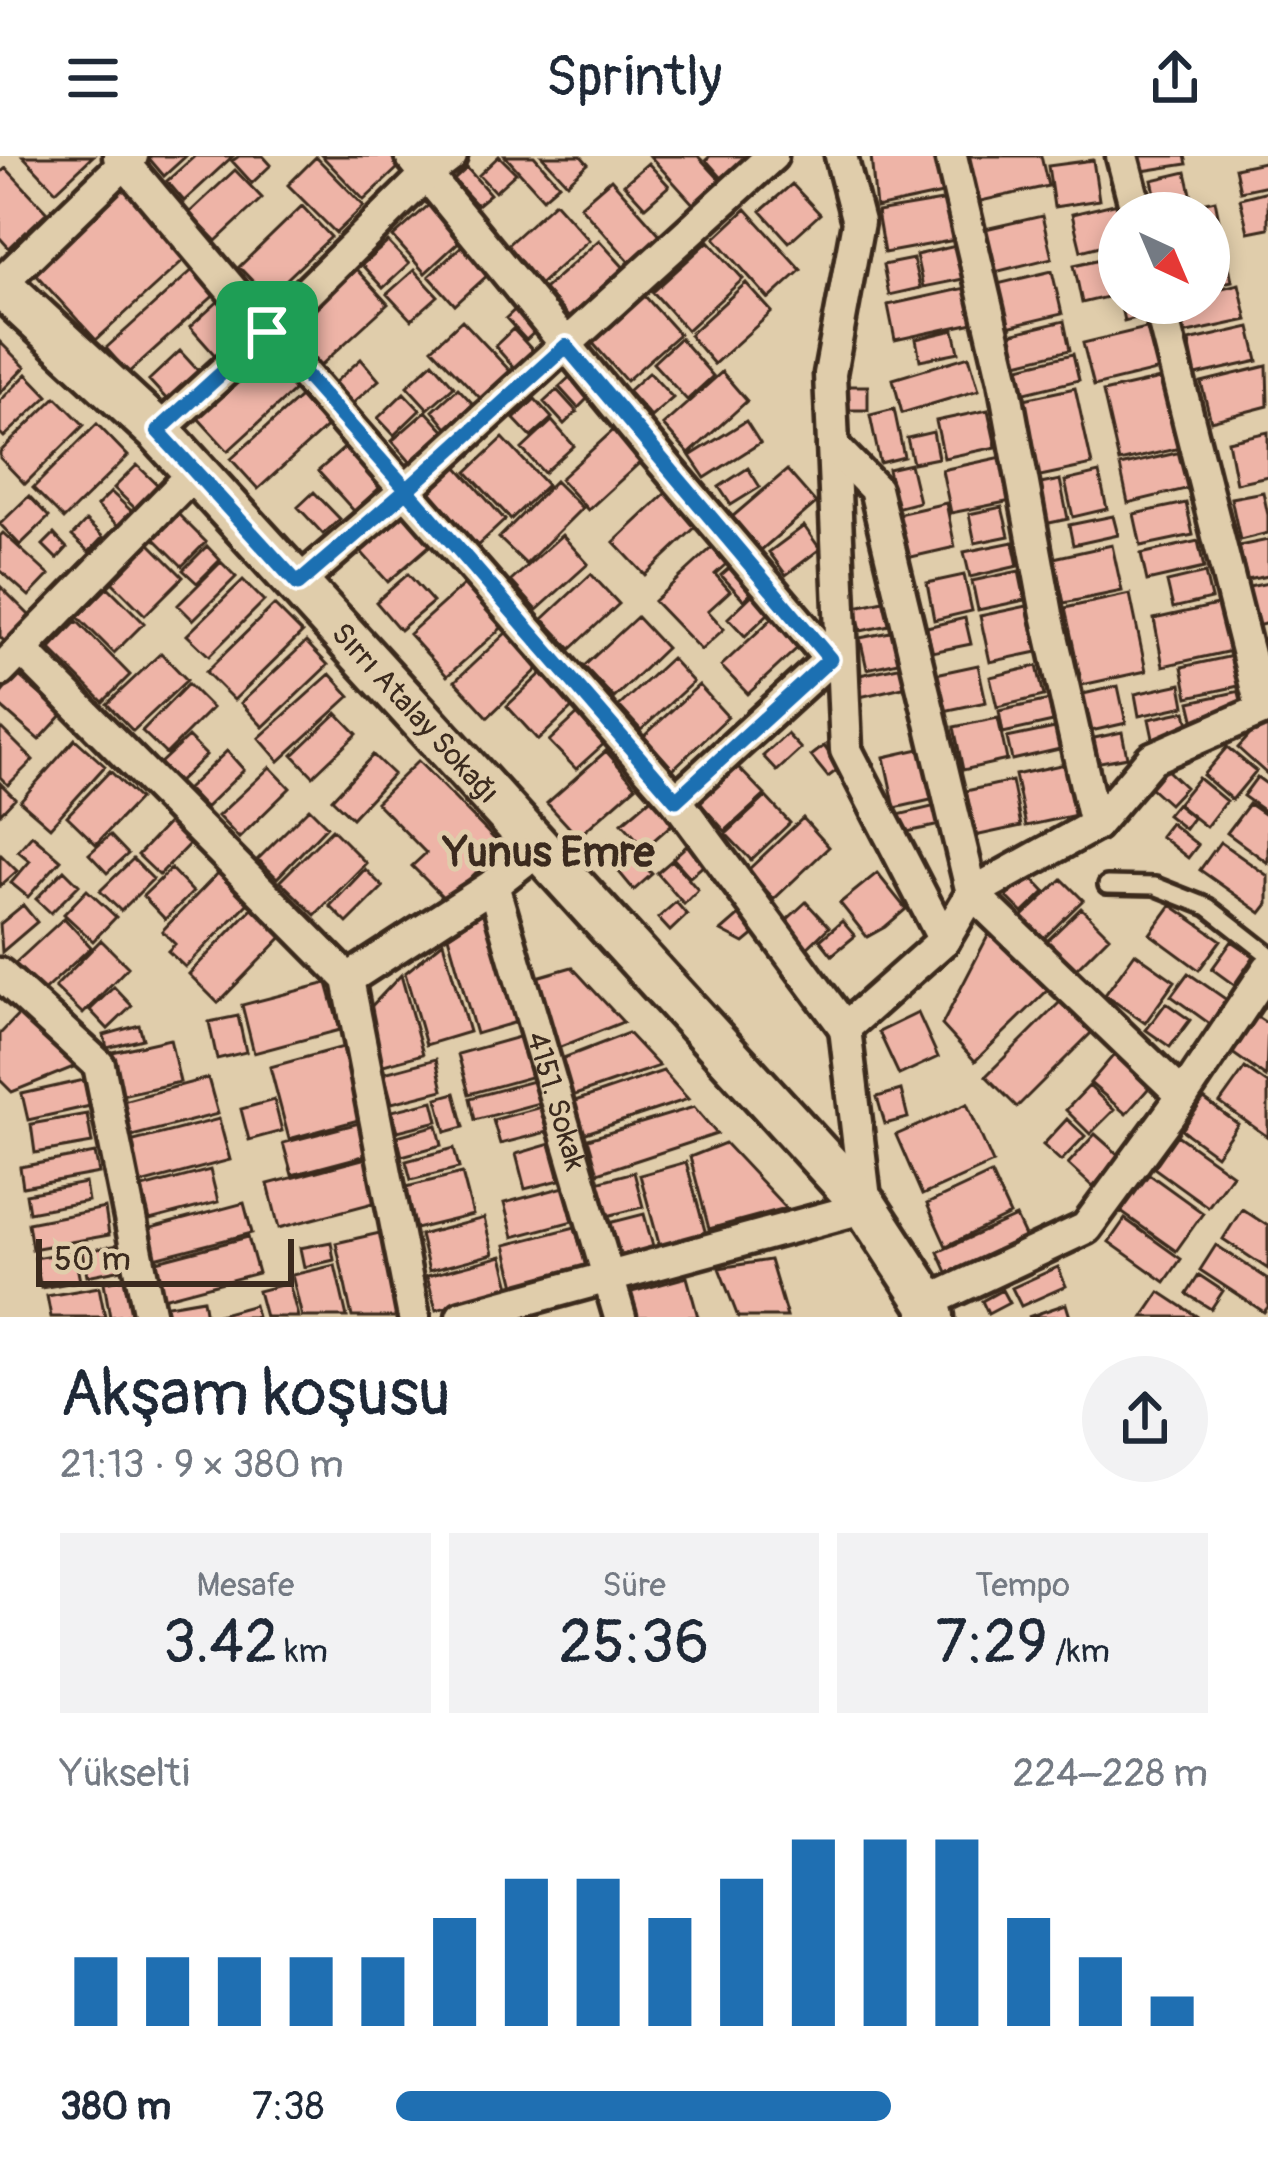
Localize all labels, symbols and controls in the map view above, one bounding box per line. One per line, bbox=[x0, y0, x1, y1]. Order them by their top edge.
text: Sprintly bbox=[546, 44, 722, 112]
icon: menu bbox=[60, 45, 126, 111]
icon: share bbox=[1142, 45, 1208, 111]
north arrow bbox=[1098, 192, 1230, 324]
map controls bbox=[1098, 192, 1230, 324]
pin bbox=[216, 281, 318, 383]
icon: arrive bbox=[234, 299, 300, 365]
street label: Sırrı Atalay Sokağı bbox=[324, 615, 507, 811]
district label: Yunus Emre bbox=[441, 827, 656, 879]
street label: 4151. Sokak bbox=[519, 1027, 594, 1175]
scale bar bbox=[36, 1233, 294, 1286]
text: 50 m bbox=[54, 1239, 131, 1280]
text: Akşam koşusu bbox=[60, 1353, 451, 1436]
button: share bbox=[1082, 1356, 1208, 1482]
text: 21:13 · 9 × 380 m bbox=[60, 1440, 344, 1489]
text: Mesafe bbox=[196, 1565, 294, 1606]
text: Süre bbox=[602, 1565, 666, 1606]
text: Tempo bbox=[975, 1565, 1070, 1606]
text: 3.42 bbox=[163, 1606, 278, 1681]
text: 25:36 bbox=[559, 1606, 709, 1681]
text: 7:29 bbox=[936, 1606, 1048, 1681]
text: km bbox=[278, 1631, 328, 1672]
text: /km bbox=[1048, 1631, 1110, 1672]
text: Yükselti bbox=[60, 1749, 190, 1798]
text: 224–228 m bbox=[1012, 1749, 1208, 1798]
text: 380 m bbox=[60, 2082, 171, 2131]
text: 7:38 bbox=[252, 2082, 324, 2131]

